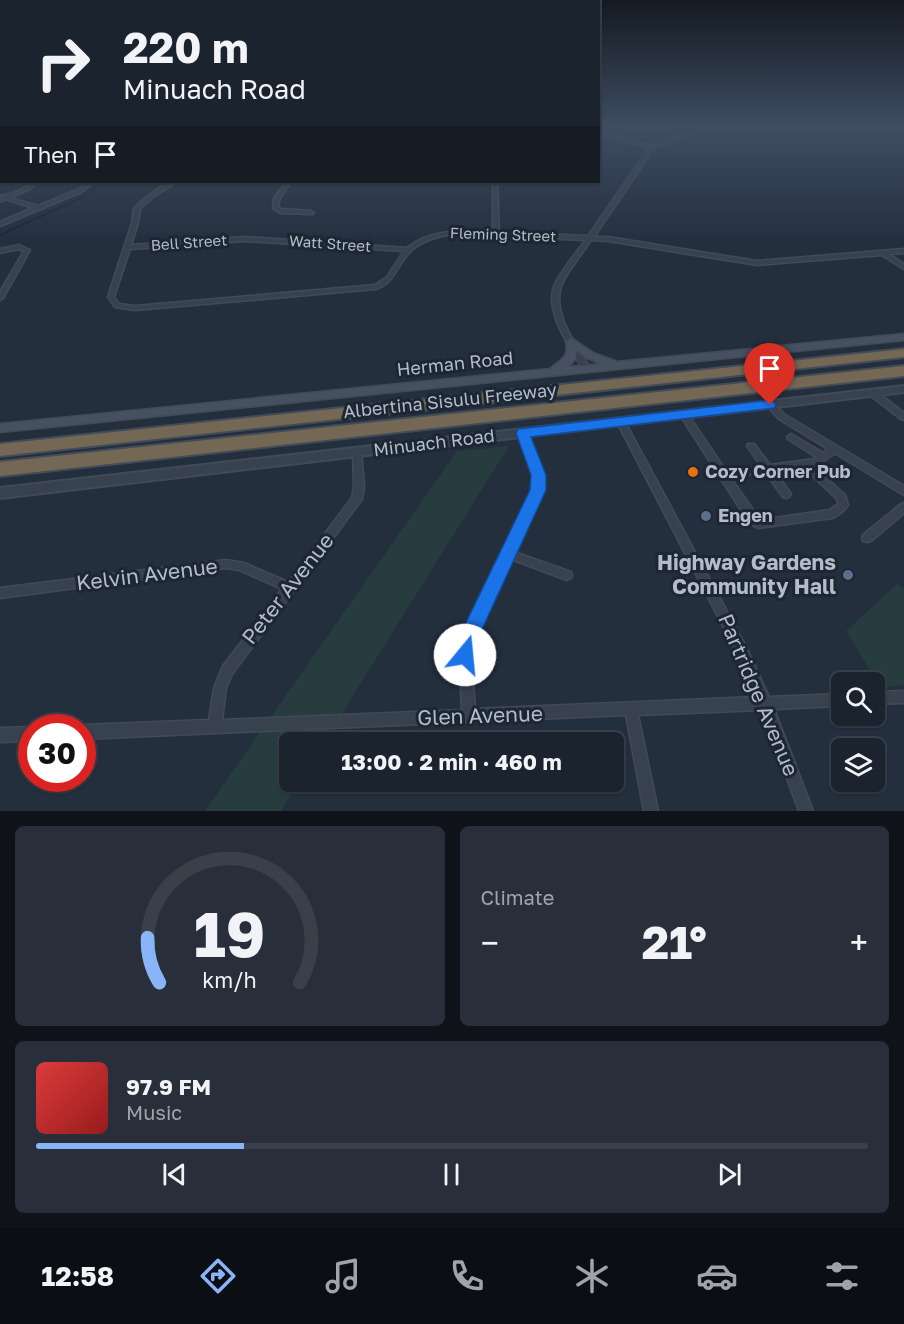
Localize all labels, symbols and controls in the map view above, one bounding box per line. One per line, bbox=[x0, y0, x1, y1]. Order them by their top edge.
text: 220 m bbox=[123, 22, 249, 72]
icon: right bbox=[24, 24, 102, 102]
text: Minuach Road bbox=[123, 73, 306, 105]
icon: arrive bbox=[89, 138, 122, 171]
text: Then bbox=[24, 141, 77, 168]
street label: Fleming Street bbox=[450, 223, 556, 245]
street label: Bell Street bbox=[150, 230, 228, 254]
street label: Watt Street bbox=[288, 231, 372, 255]
pin bbox=[744, 343, 795, 405]
street label: Herman Road bbox=[396, 346, 514, 380]
icon: arrive bbox=[753, 352, 786, 385]
street label: Albertina Sisulu Freeway bbox=[342, 378, 558, 422]
street label: Minuach Road bbox=[372, 424, 496, 460]
place label: Cozy Corner Pub bbox=[705, 460, 851, 482]
marker: Cozy Corner Pub bbox=[686, 465, 700, 479]
place label: Engen bbox=[718, 504, 773, 526]
marker: Engen bbox=[699, 509, 713, 523]
street label: Peter Avenue bbox=[236, 528, 339, 649]
place label: Highway Gardens Community Hall bbox=[657, 549, 836, 599]
street label: Kelvin Avenue bbox=[75, 552, 219, 596]
marker: Highway Gardens Community Hall bbox=[841, 568, 855, 582]
street label: Partridge Avenue bbox=[713, 610, 805, 780]
position arrow bbox=[433, 623, 497, 687]
map controls bbox=[831, 672, 885, 792]
button: search bbox=[831, 672, 885, 726]
street label: Glen Avenue bbox=[417, 700, 543, 730]
speed limit sign: 30 bbox=[18, 714, 96, 792]
button: layers bbox=[831, 738, 885, 792]
text: 13:00 · 2 min · 460 m bbox=[341, 748, 562, 775]
text: Climate bbox=[481, 885, 554, 909]
text: 19 bbox=[194, 896, 266, 971]
text: 21° bbox=[642, 915, 707, 969]
text: − bbox=[481, 923, 499, 962]
text: + bbox=[850, 923, 868, 962]
text: km/h bbox=[202, 967, 257, 993]
text: 97.9 FM bbox=[126, 1073, 211, 1100]
text: Music bbox=[126, 1100, 182, 1124]
icon: previous bbox=[158, 1158, 191, 1191]
icon: pause bbox=[435, 1158, 468, 1191]
icon: next bbox=[713, 1158, 746, 1191]
icon: directions bbox=[197, 1255, 239, 1297]
icon: music bbox=[322, 1255, 364, 1297]
icon: phone bbox=[446, 1255, 488, 1297]
icon: climate bbox=[571, 1255, 613, 1297]
icon: car bbox=[696, 1255, 738, 1297]
icon: filters bbox=[821, 1255, 863, 1297]
text: 12:58 bbox=[41, 1260, 114, 1292]

